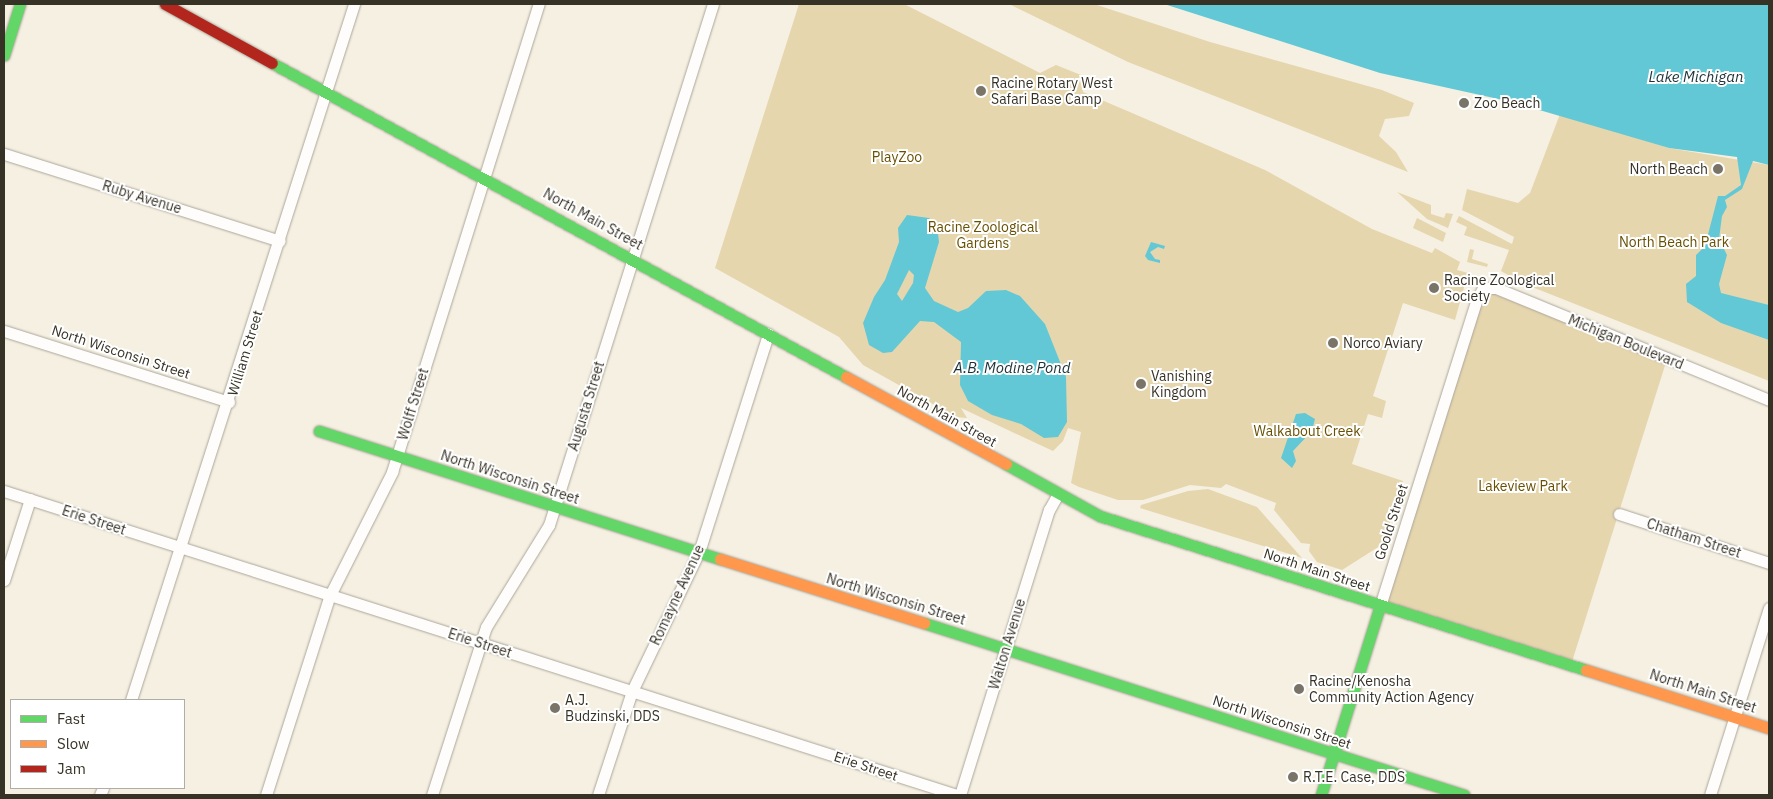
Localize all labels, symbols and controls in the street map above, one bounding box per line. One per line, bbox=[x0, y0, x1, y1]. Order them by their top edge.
water label: Lake Michigan bbox=[1649, 68, 1743, 86]
place label: Racine Rotary West Safari Base Camp bbox=[991, 75, 1113, 108]
marker: Racine Rotary West Safari Base Camp bbox=[975, 85, 987, 97]
place label: Zoo Beach bbox=[1474, 95, 1540, 111]
marker: Zoo Beach bbox=[1458, 97, 1470, 109]
park label: PlayZoo bbox=[872, 149, 922, 165]
place label: North Beach bbox=[1630, 161, 1708, 177]
marker: North Beach bbox=[1712, 163, 1724, 175]
street label: Ruby Avenue bbox=[100, 177, 184, 217]
street label: North Main Street bbox=[540, 185, 646, 253]
park label: Racine Zoological Gardens bbox=[928, 219, 1038, 252]
park label: North Beach Park bbox=[1619, 234, 1729, 250]
place label: Racine Zoological Society bbox=[1444, 272, 1554, 304]
marker: Racine Zoological Society bbox=[1428, 282, 1440, 294]
street label: William Street bbox=[224, 308, 266, 398]
street label: Michigan Boulevard bbox=[1566, 311, 1686, 373]
street label: North Wisconsin Street bbox=[50, 322, 192, 382]
place label: Norco Aviary bbox=[1343, 335, 1423, 351]
marker: Norco Aviary bbox=[1327, 337, 1339, 349]
street label: Augusta Street bbox=[564, 359, 608, 453]
water label: A.B. Modine Pond bbox=[954, 359, 1070, 377]
street label: Wolff Street bbox=[394, 366, 432, 442]
place label: Vanishing Kingdom bbox=[1151, 368, 1212, 401]
marker: Vanishing Kingdom bbox=[1135, 378, 1147, 390]
street label: North Main Street bbox=[894, 382, 1000, 450]
park label: Walkabout Creek bbox=[1253, 423, 1361, 439]
street label: North Wisconsin Street bbox=[439, 447, 581, 507]
park label: Lakeview Park bbox=[1478, 478, 1568, 494]
street label: Goold Street bbox=[1371, 482, 1411, 562]
street label: Erie Street bbox=[60, 502, 128, 538]
street label: Chatham Street bbox=[1645, 515, 1743, 561]
street label: Romayne Avenue bbox=[646, 542, 708, 648]
street label: North Main Street bbox=[1262, 545, 1372, 595]
street label: North Wisconsin Street bbox=[824, 570, 968, 628]
street label: Walton Avenue bbox=[985, 596, 1029, 692]
street label: Erie Street bbox=[446, 625, 514, 661]
street label: North Main Street bbox=[1648, 666, 1758, 716]
place label: Racine/Kenosha Community Action Agency bbox=[1309, 673, 1474, 706]
marker: Racine/Kenosha Community Action Agency bbox=[1293, 683, 1305, 695]
place label: A.J. Budzinski, DDS bbox=[565, 692, 660, 724]
street label: North Wisconsin Street bbox=[1211, 692, 1353, 752]
legend bbox=[10, 699, 185, 789]
marker: A.J. Budzinski, DDS bbox=[549, 702, 561, 714]
text: Fast bbox=[57, 709, 85, 728]
text: Slow bbox=[57, 734, 90, 753]
street label: Erie Street bbox=[832, 748, 900, 784]
text: Jam bbox=[57, 759, 86, 778]
place label: R.T.E. Case, DDS bbox=[1303, 769, 1405, 785]
marker: R.T.E. Case, DDS bbox=[1287, 771, 1299, 783]

